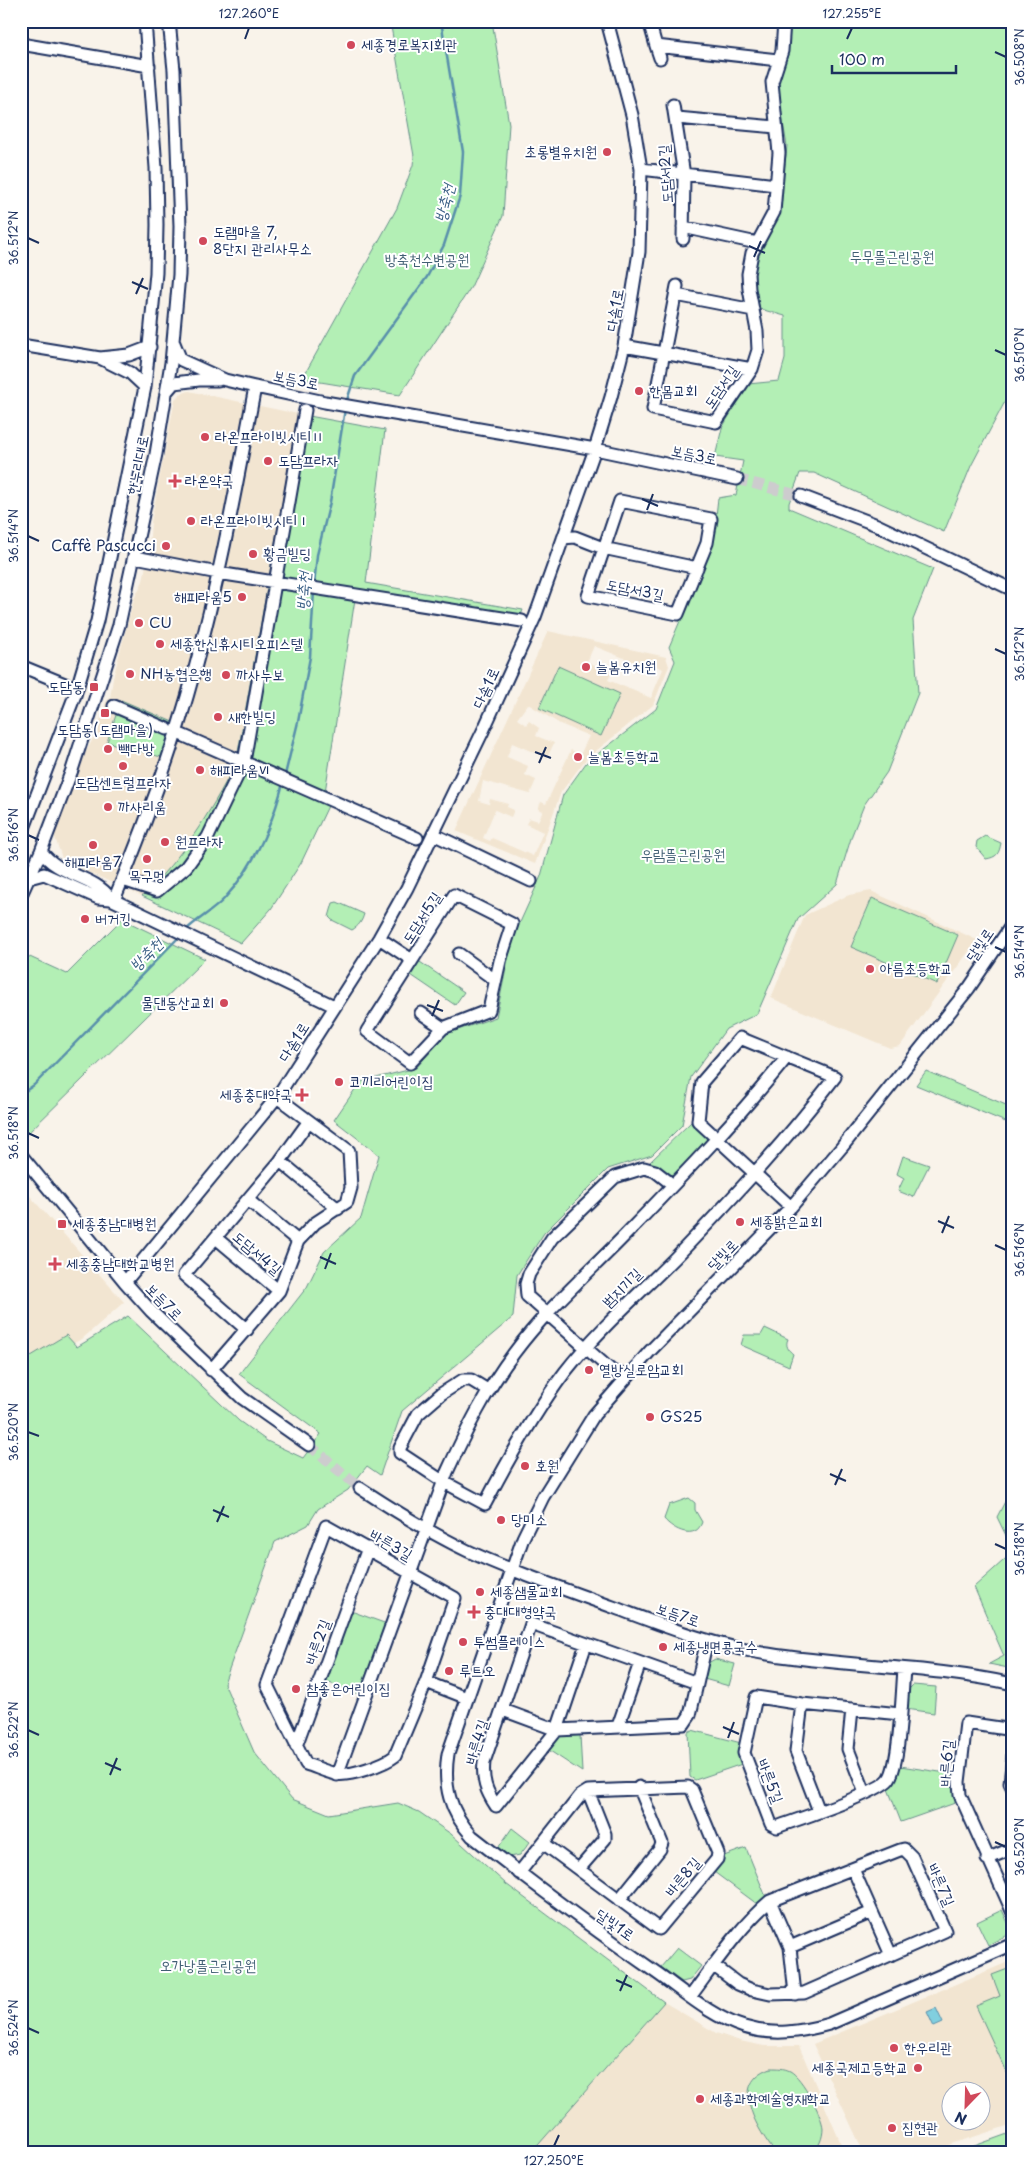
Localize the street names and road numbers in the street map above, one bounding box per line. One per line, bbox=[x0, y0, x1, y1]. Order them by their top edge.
street label: 도담서2길 bbox=[651, 144, 678, 204]
street label: 다솜1로 bbox=[598, 287, 629, 333]
street label: 도담서길 bbox=[697, 360, 743, 413]
street label: 보듬3로 bbox=[271, 362, 321, 395]
street label: 한누리대로 bbox=[119, 433, 154, 497]
street label: 보듬3로 bbox=[669, 437, 719, 470]
street label: 도담서3길 bbox=[605, 572, 666, 605]
street label: 다솜1로 bbox=[465, 663, 504, 712]
street label: 도담서5길 bbox=[395, 887, 446, 948]
street label: 달빛로 bbox=[959, 923, 998, 966]
street label: 다솜1로 bbox=[272, 1017, 314, 1066]
street label: 도담서4길 bbox=[228, 1224, 288, 1279]
street label: 달빛로 bbox=[701, 1233, 743, 1275]
street label: 범지기길 bbox=[596, 1262, 646, 1312]
street label: 보듬7로 bbox=[141, 1277, 189, 1325]
street label: 바른3길 bbox=[366, 1522, 417, 1565]
street label: 보듬7로 bbox=[654, 1595, 703, 1632]
street label: 바른2길 bbox=[298, 1616, 335, 1667]
street label: 바른4길 bbox=[458, 1716, 493, 1767]
street label: 바른6길 bbox=[932, 1739, 959, 1787]
street label: 바른5길 bbox=[752, 1755, 790, 1806]
street label: 바른8길 bbox=[658, 1851, 705, 1901]
street label: 바른7길 bbox=[923, 1859, 962, 1910]
street label: 달빛1로 bbox=[592, 1902, 640, 1946]

